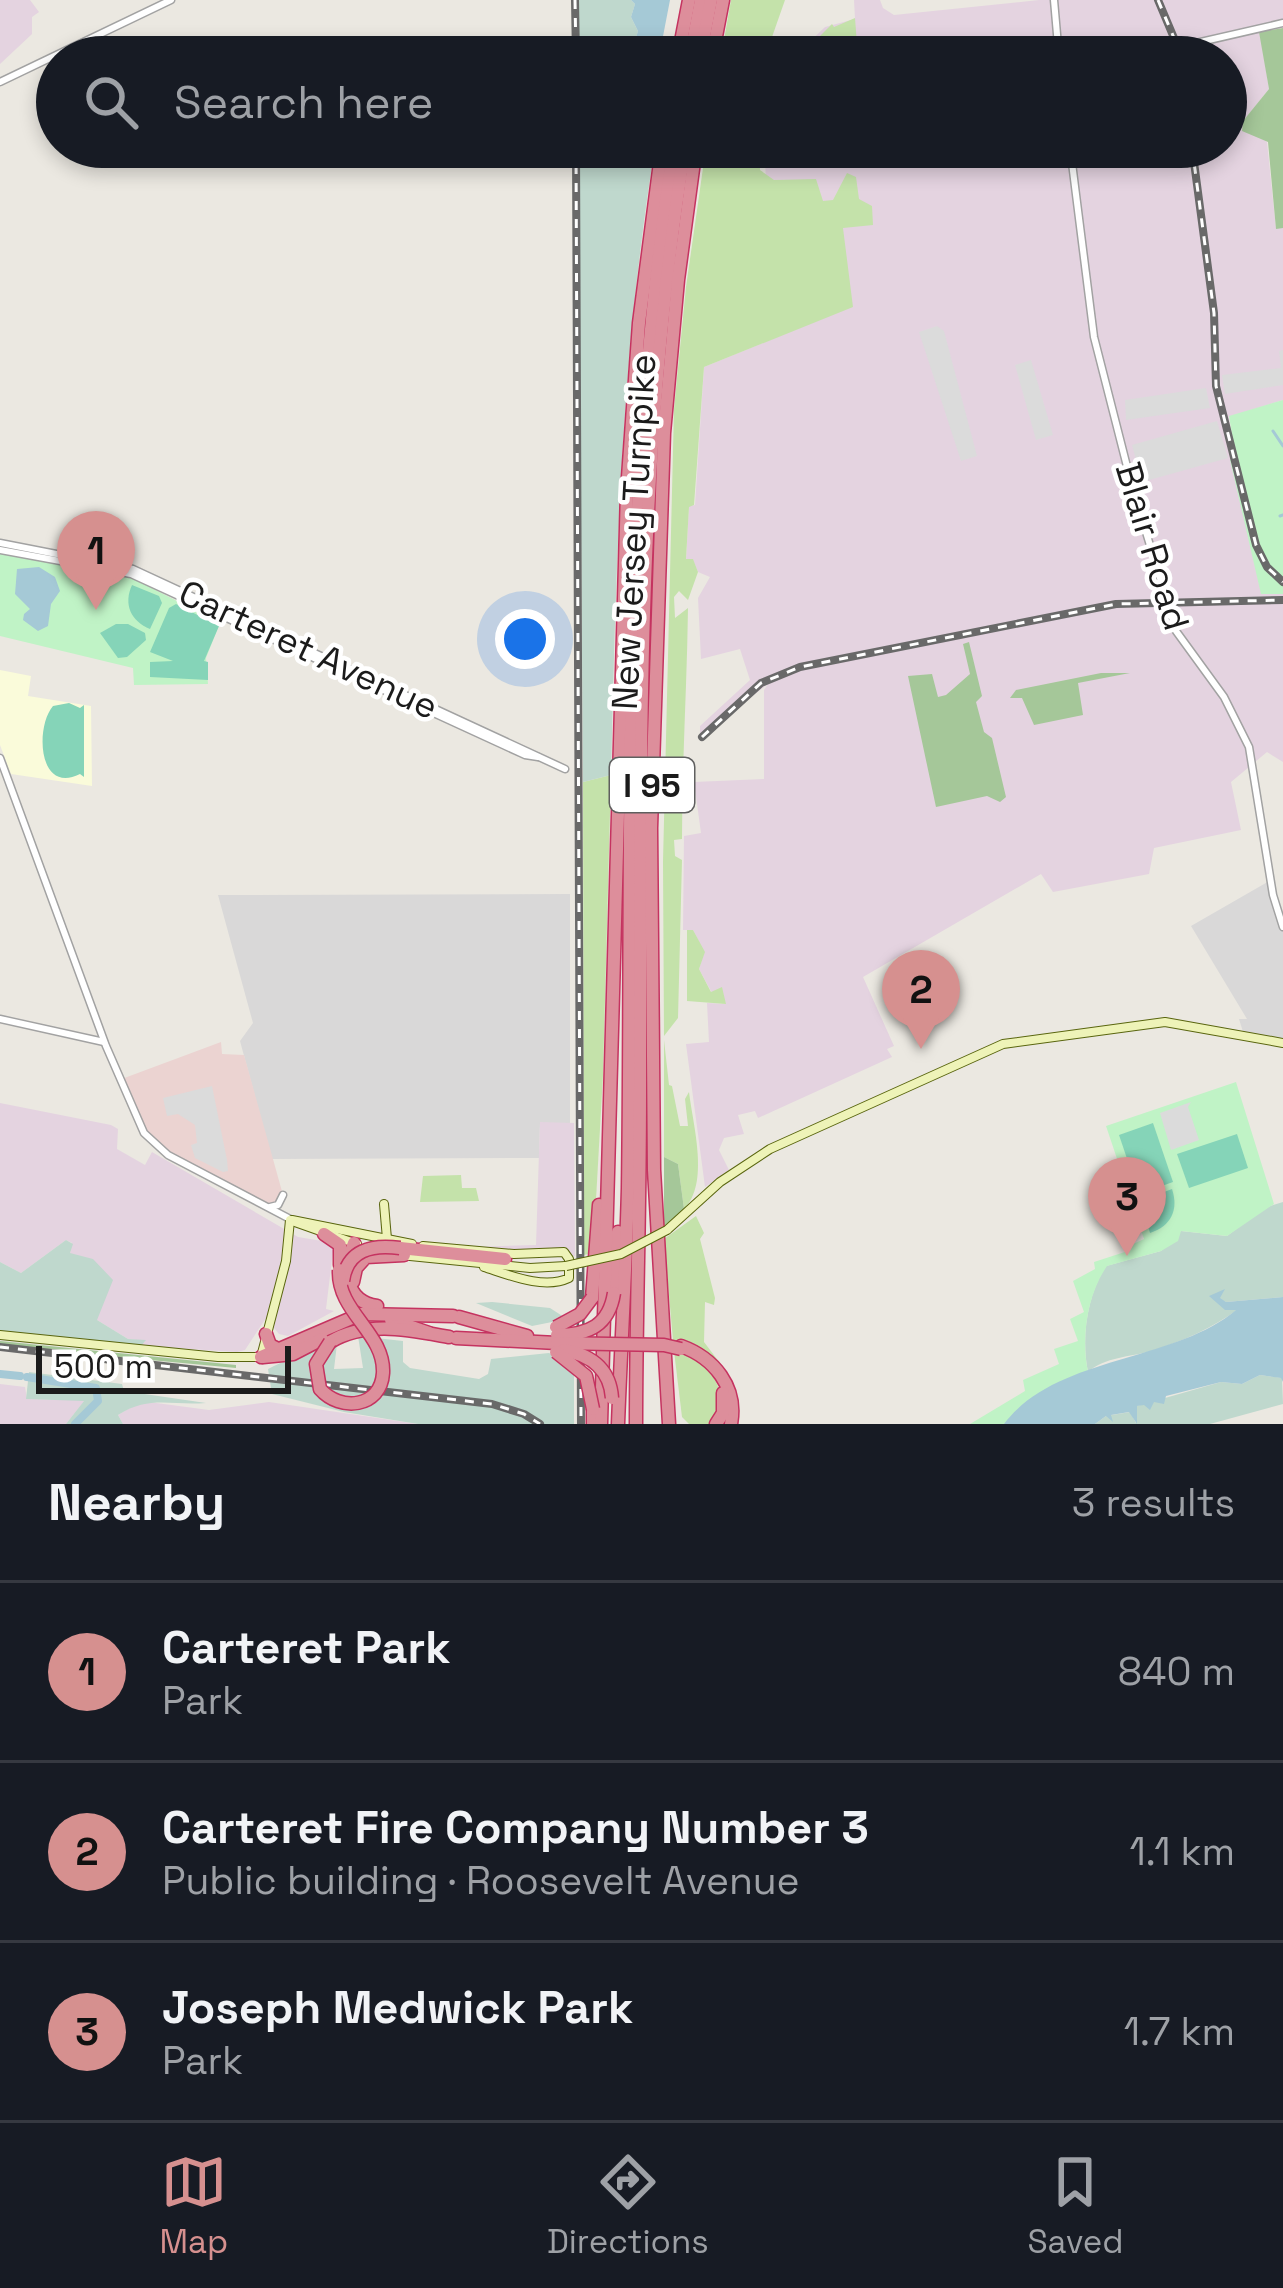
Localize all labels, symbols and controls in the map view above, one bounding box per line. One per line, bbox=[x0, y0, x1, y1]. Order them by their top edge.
search box bbox=[36, 36, 1247, 168]
icon: search bbox=[78, 69, 144, 135]
text: Search here bbox=[174, 74, 433, 131]
street label: New Jersey Turnpike bbox=[602, 353, 666, 711]
street label: Blair Road bbox=[1105, 457, 1199, 636]
pin: 1 bbox=[57, 511, 135, 610]
street label: Carteret Avenue bbox=[172, 570, 445, 730]
your location bbox=[495, 609, 555, 669]
road number: I 95 bbox=[610, 758, 694, 812]
pin: 2 bbox=[882, 950, 960, 1049]
pin: 3 bbox=[1088, 1157, 1166, 1256]
scale bar bbox=[36, 1340, 291, 1393]
text: 500 m bbox=[54, 1346, 153, 1388]
text: Nearby bbox=[48, 1470, 225, 1535]
text: 3 results bbox=[1072, 1478, 1235, 1527]
text: Carteret Park bbox=[162, 1619, 451, 1676]
text: 1 bbox=[78, 1647, 96, 1696]
text: 840 m bbox=[1118, 1647, 1235, 1696]
text: Park bbox=[162, 1676, 243, 1725]
text: Carteret Fire Company Number 3 bbox=[162, 1799, 869, 1856]
text: 2 bbox=[75, 1827, 99, 1876]
text: 1.1 km bbox=[1130, 1827, 1235, 1876]
text: Public building · Roosevelt Avenue bbox=[162, 1856, 800, 1905]
text: Joseph Medwick Park bbox=[162, 1979, 633, 2036]
text: 3 bbox=[75, 2007, 99, 2056]
text: 1.7 km bbox=[1124, 2007, 1235, 2056]
text: Park bbox=[162, 2036, 243, 2085]
tab: Map bbox=[159, 2149, 228, 2263]
tab: Directions bbox=[547, 2149, 709, 2263]
tab: Saved bbox=[1027, 2149, 1124, 2263]

